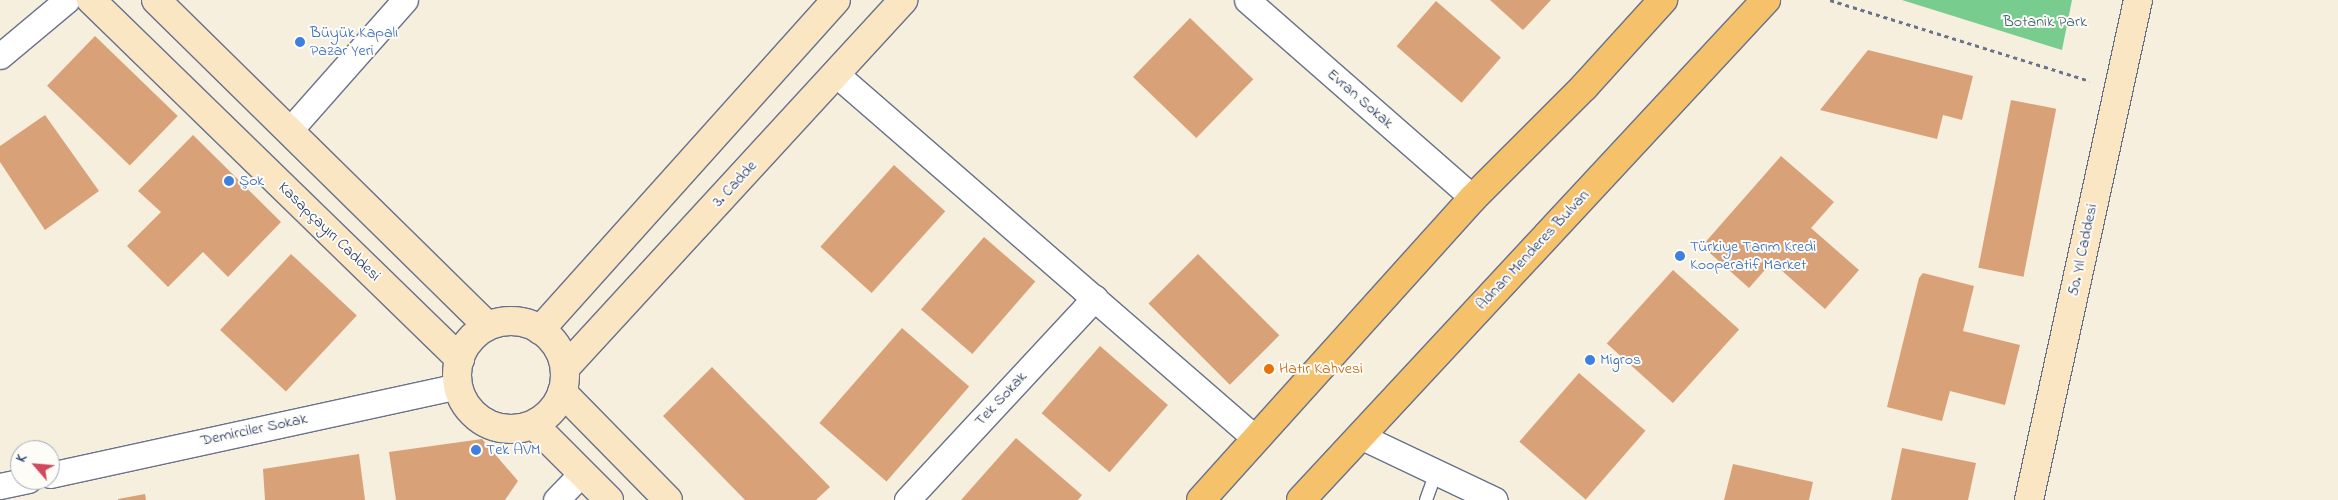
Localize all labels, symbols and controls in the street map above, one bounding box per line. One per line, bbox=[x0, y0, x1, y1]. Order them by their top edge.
park label: Botanik Park bbox=[2003, 12, 2087, 32]
place label: Büyük Kapalı Pazar Yeri bbox=[310, 23, 398, 61]
marker: Büyük Kapalı Pazar Yeri bbox=[294, 36, 306, 48]
street label: Evran Sokak bbox=[1323, 65, 1397, 133]
street label: 3. Cadde bbox=[709, 157, 761, 211]
place label: Şok bbox=[239, 171, 264, 191]
marker: Şok bbox=[223, 175, 235, 187]
street label: Kasapçayırı Caddesi bbox=[274, 178, 384, 286]
street label: Adnan Menderes Bulvarı bbox=[1472, 186, 1594, 314]
street label: 50. Yıl Caddesi bbox=[2064, 202, 2102, 298]
place label: Türkiye Tarım Kredi Kooperatif Market bbox=[1690, 237, 1816, 275]
marker: Türkiye Tarım Kredi Kooperatif Market bbox=[1674, 250, 1686, 262]
place label: Migros bbox=[1600, 350, 1641, 370]
marker: Migros bbox=[1584, 354, 1596, 366]
place label: Hatır Kahvesi bbox=[1279, 359, 1363, 379]
marker: Hatır Kahvesi bbox=[1263, 363, 1275, 375]
street label: Tek Sokak bbox=[971, 368, 1031, 430]
street label: Demirciler Sokak bbox=[199, 409, 309, 451]
north arrow bbox=[10, 440, 60, 490]
place label: Tek AVM bbox=[486, 440, 540, 460]
marker: Tek AVM bbox=[470, 444, 482, 456]
text: K bbox=[11, 451, 33, 466]

